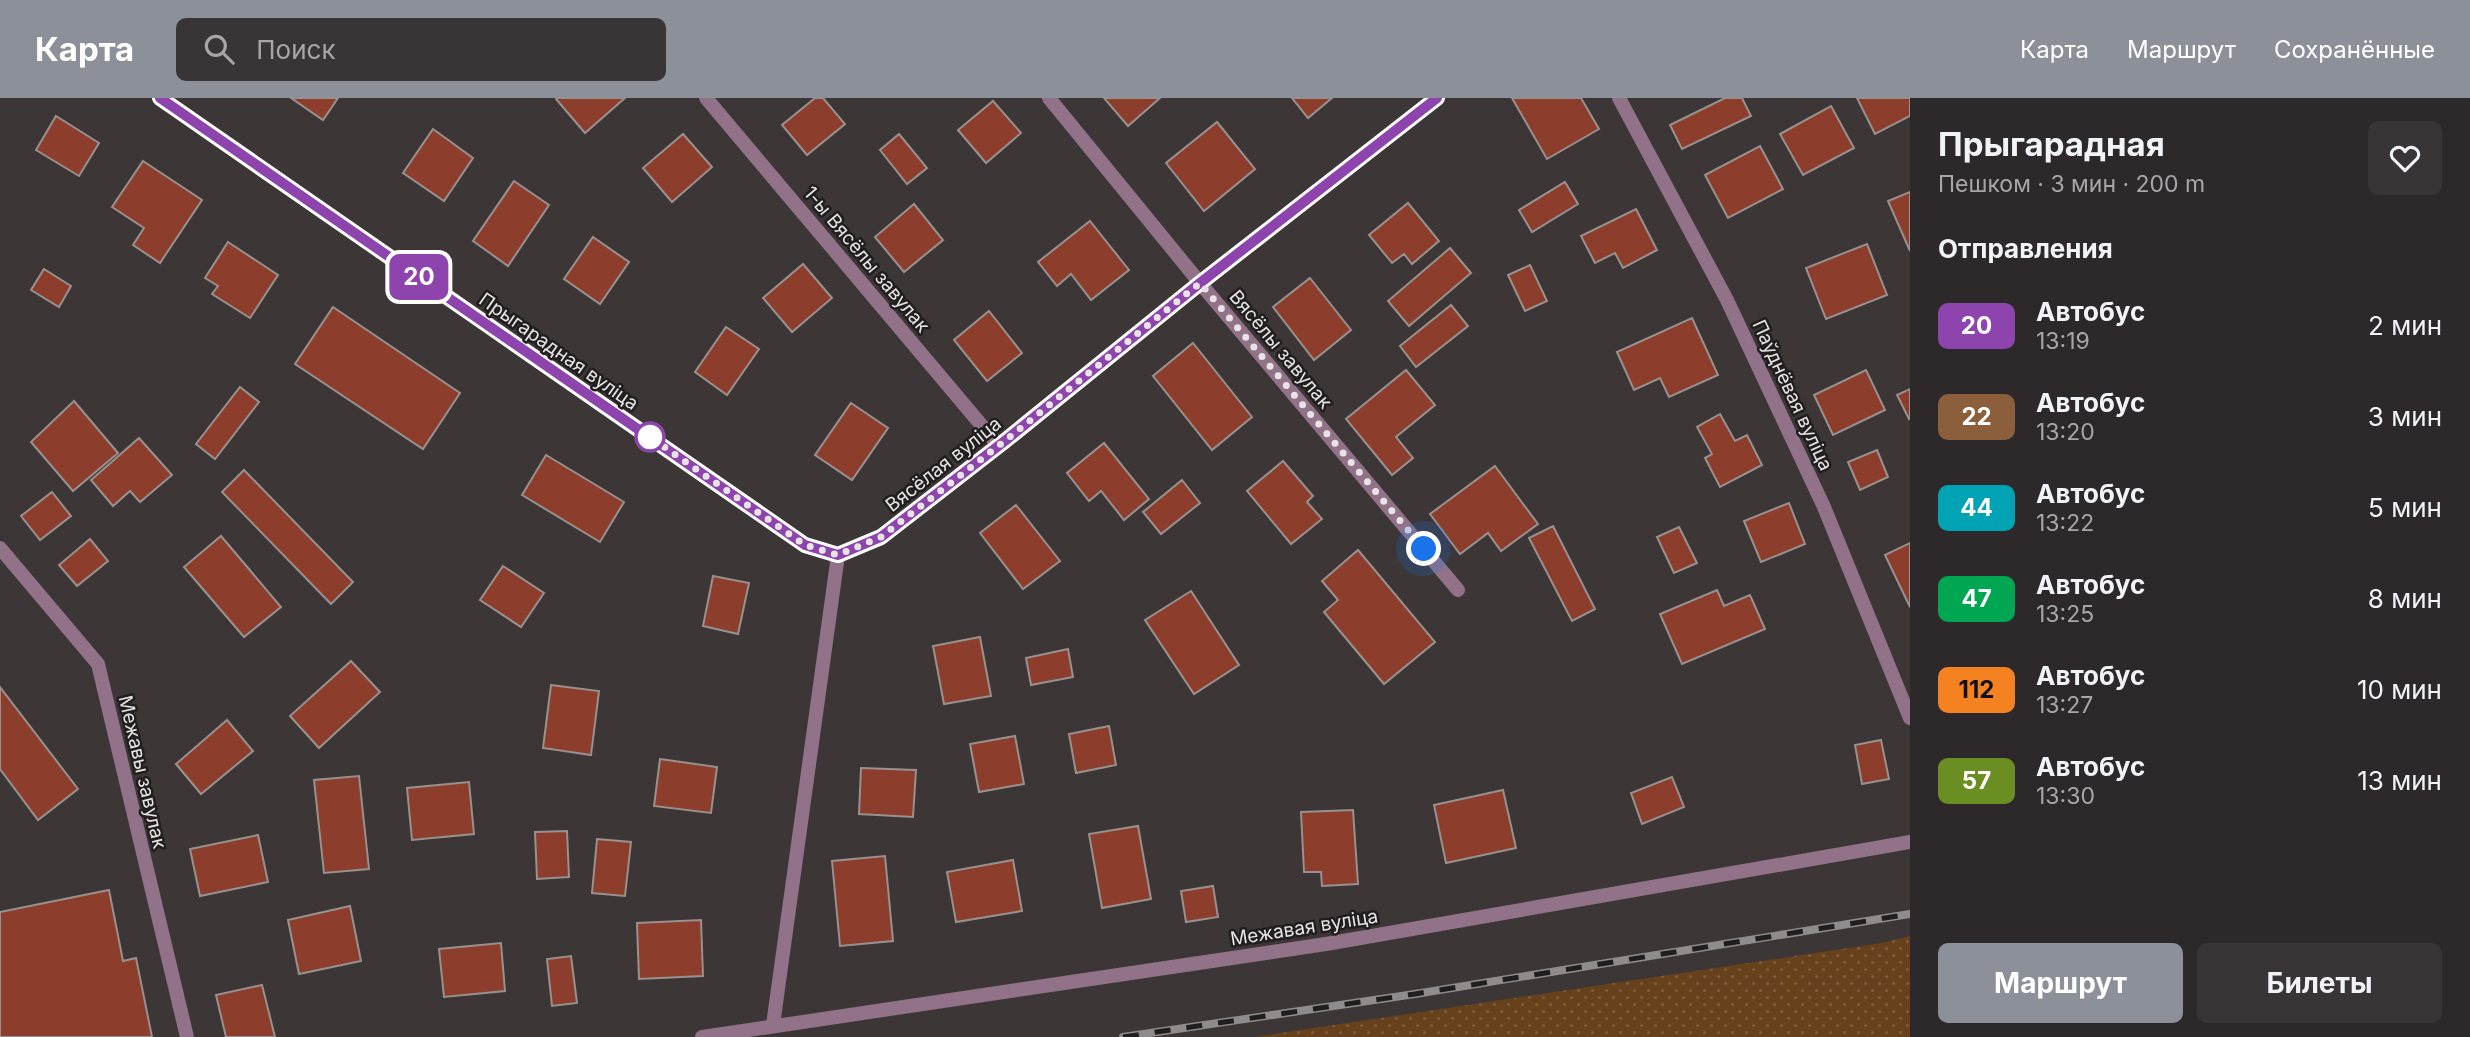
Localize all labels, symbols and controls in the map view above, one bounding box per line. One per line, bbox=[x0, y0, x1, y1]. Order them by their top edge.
search box bbox=[176, 18, 666, 81]
text: Карта bbox=[35, 29, 134, 69]
icon: search bbox=[200, 30, 238, 68]
text: Поиск bbox=[256, 34, 335, 65]
text: Карта bbox=[2020, 35, 2089, 64]
text: Маршрут bbox=[2127, 35, 2236, 64]
text: Сохранённые bbox=[2274, 35, 2435, 64]
button: heart bbox=[2368, 121, 2442, 195]
text: Прыгарадная bbox=[1938, 124, 2165, 164]
text: Пешком · 3 мин · 200 m bbox=[1938, 170, 2205, 198]
street label: 1-ы Вясёлы завулак bbox=[799, 182, 935, 338]
text: Отправления bbox=[1938, 233, 2113, 264]
line badge: 20 bbox=[388, 254, 450, 300]
text: 20 bbox=[403, 262, 435, 291]
street label: Вясёлы завулак bbox=[1224, 285, 1337, 414]
street label: Прыгарадная вуліца bbox=[475, 288, 643, 415]
text: Автобус bbox=[2036, 296, 2145, 327]
text: 2 мин bbox=[2368, 310, 2442, 341]
text: 20 bbox=[1961, 311, 1992, 340]
street label: Паўднёвая вуліца bbox=[1747, 316, 1838, 474]
text: 13:19 bbox=[2036, 327, 2090, 355]
text: Автобус bbox=[2036, 387, 2145, 418]
text: 3 мин bbox=[2368, 401, 2442, 432]
text: 22 bbox=[1961, 402, 1992, 431]
street label: Вясёлая вуліца bbox=[881, 412, 1006, 517]
text: 13:20 bbox=[2036, 418, 2095, 446]
unlabelled marker bbox=[635, 422, 665, 452]
text: Автобус bbox=[2036, 478, 2145, 509]
text: 5 мин bbox=[2368, 492, 2442, 523]
text: 44 bbox=[1960, 493, 1993, 522]
text: 13:22 bbox=[2036, 509, 2094, 537]
your location bbox=[1406, 531, 1441, 566]
text: Автобус bbox=[2036, 569, 2145, 600]
text: 8 мин bbox=[2368, 583, 2442, 614]
text: 47 bbox=[1961, 584, 1992, 613]
text: 13:25 bbox=[2036, 600, 2094, 628]
text: Автобус bbox=[2036, 660, 2145, 691]
text: 10 мин bbox=[2357, 674, 2442, 705]
text: 112 bbox=[1959, 675, 1994, 704]
text: 13:27 bbox=[2036, 691, 2093, 719]
street label: Межавы завулак bbox=[114, 693, 171, 852]
text: Автобус bbox=[2036, 751, 2145, 782]
text: 13 мин bbox=[2357, 765, 2442, 796]
text: 57 bbox=[1962, 766, 1991, 795]
text: 13:30 bbox=[2036, 782, 2095, 810]
street label: Межавая вуліца bbox=[1229, 904, 1380, 951]
button: Маршрут bbox=[1938, 943, 2183, 1023]
button: Билеты bbox=[2197, 943, 2442, 1023]

